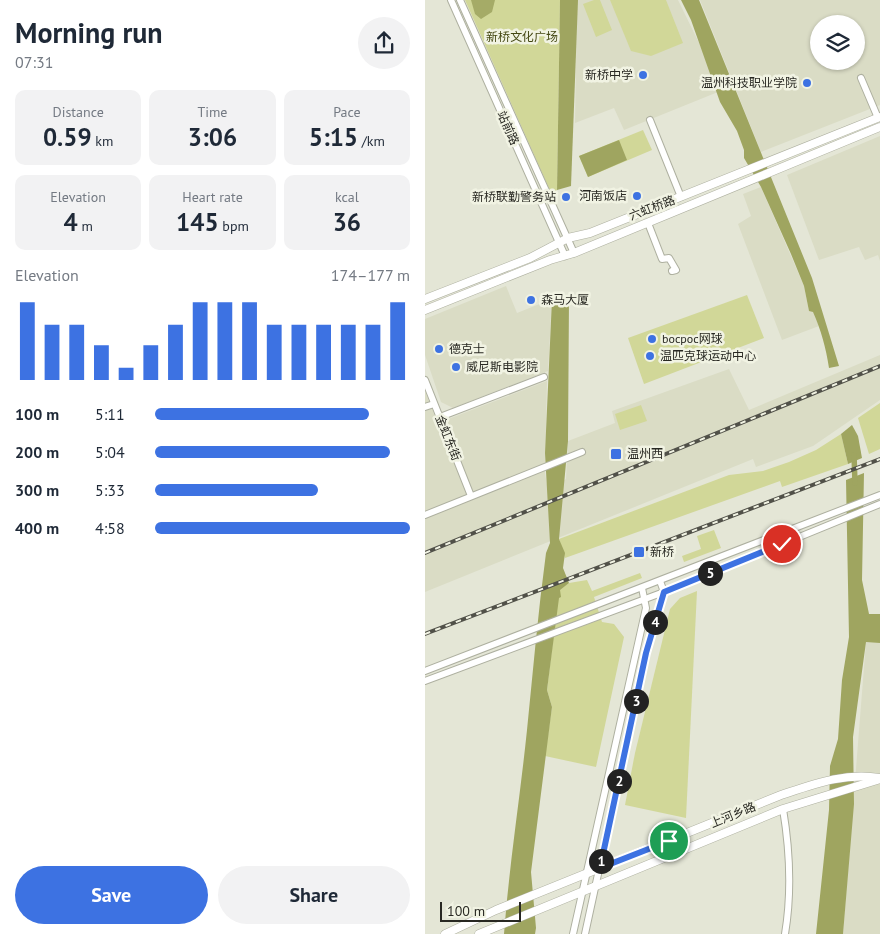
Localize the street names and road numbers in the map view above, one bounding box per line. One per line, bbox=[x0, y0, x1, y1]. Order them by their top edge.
street label: 站前路 bbox=[494, 108, 523, 147]
street label: 六虹桥路 bbox=[627, 192, 677, 223]
street label: 金虹东街 bbox=[433, 413, 464, 463]
street label: 上河乡路 bbox=[708, 799, 758, 830]

